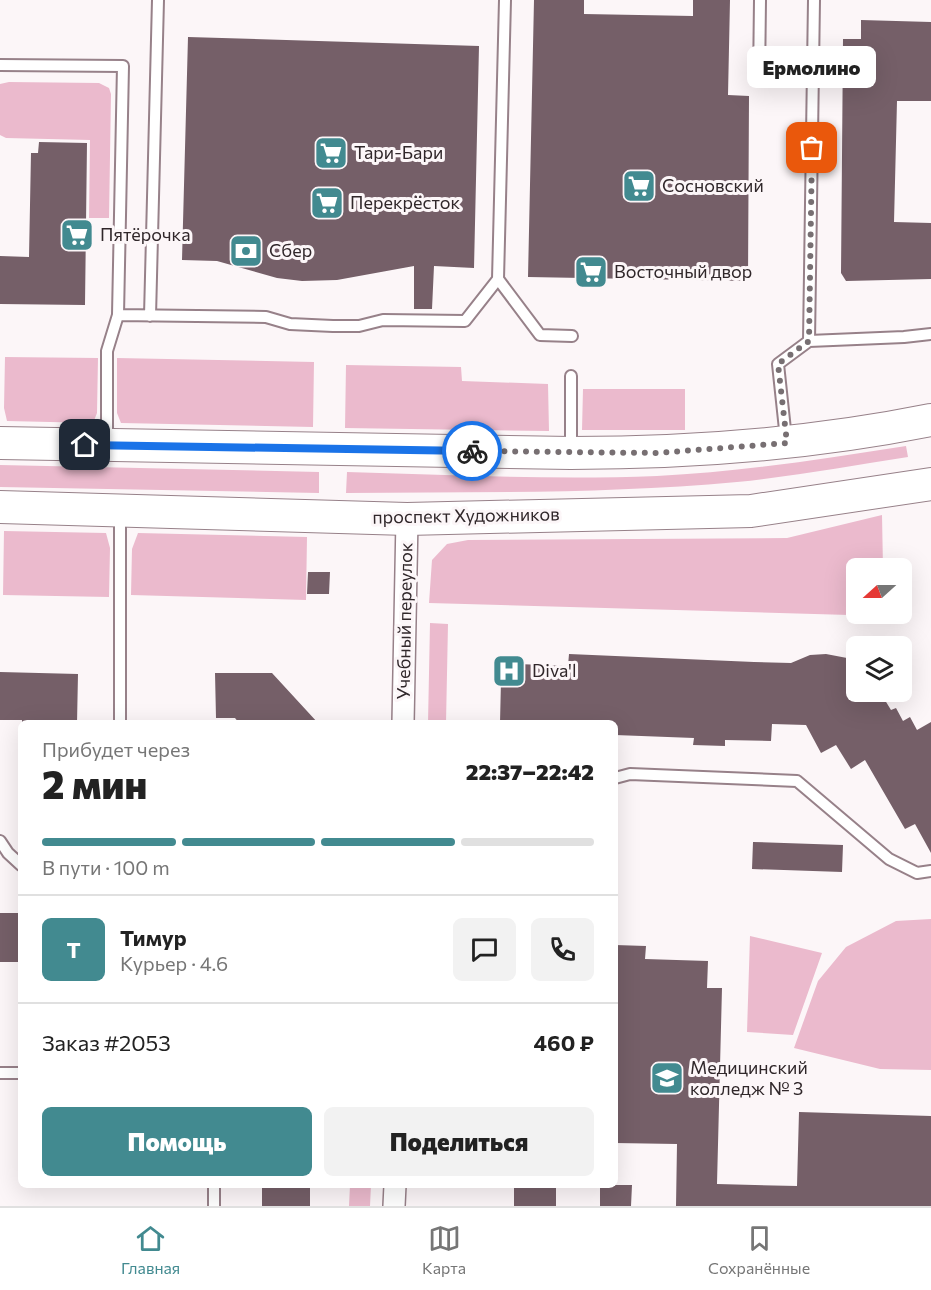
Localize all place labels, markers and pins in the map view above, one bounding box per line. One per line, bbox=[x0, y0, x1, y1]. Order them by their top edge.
callout: Ермолино bbox=[748, 46, 876, 88]
pin bbox=[786, 122, 837, 173]
supermarket icon: Тари-Бари bbox=[313, 135, 349, 171]
place label: Тари-Бари bbox=[354, 141, 443, 163]
supermarket icon: Сосновский bbox=[621, 168, 657, 204]
place label: Сосновский bbox=[662, 174, 764, 196]
supermarket icon: Перекрёсток bbox=[309, 185, 345, 221]
place label: Перекрёсток bbox=[350, 191, 461, 213]
supermarket icon: Пятёрочка bbox=[59, 217, 95, 253]
place label: Пятёрочка bbox=[100, 223, 191, 245]
bank icon: Сбер bbox=[228, 233, 264, 269]
place label: Сбер bbox=[269, 239, 312, 261]
supermarket icon: Восточный двор bbox=[573, 254, 609, 290]
place label: Восточный двор bbox=[614, 260, 752, 282]
pin bbox=[59, 419, 110, 470]
hospital icon: Diva'l bbox=[491, 653, 527, 689]
place label: Diva'l bbox=[532, 659, 577, 681]
place label: Медицинский колледж № 3 bbox=[690, 1056, 808, 1099]
school or university icon: Медицинский колледж № 3 bbox=[649, 1060, 685, 1096]

